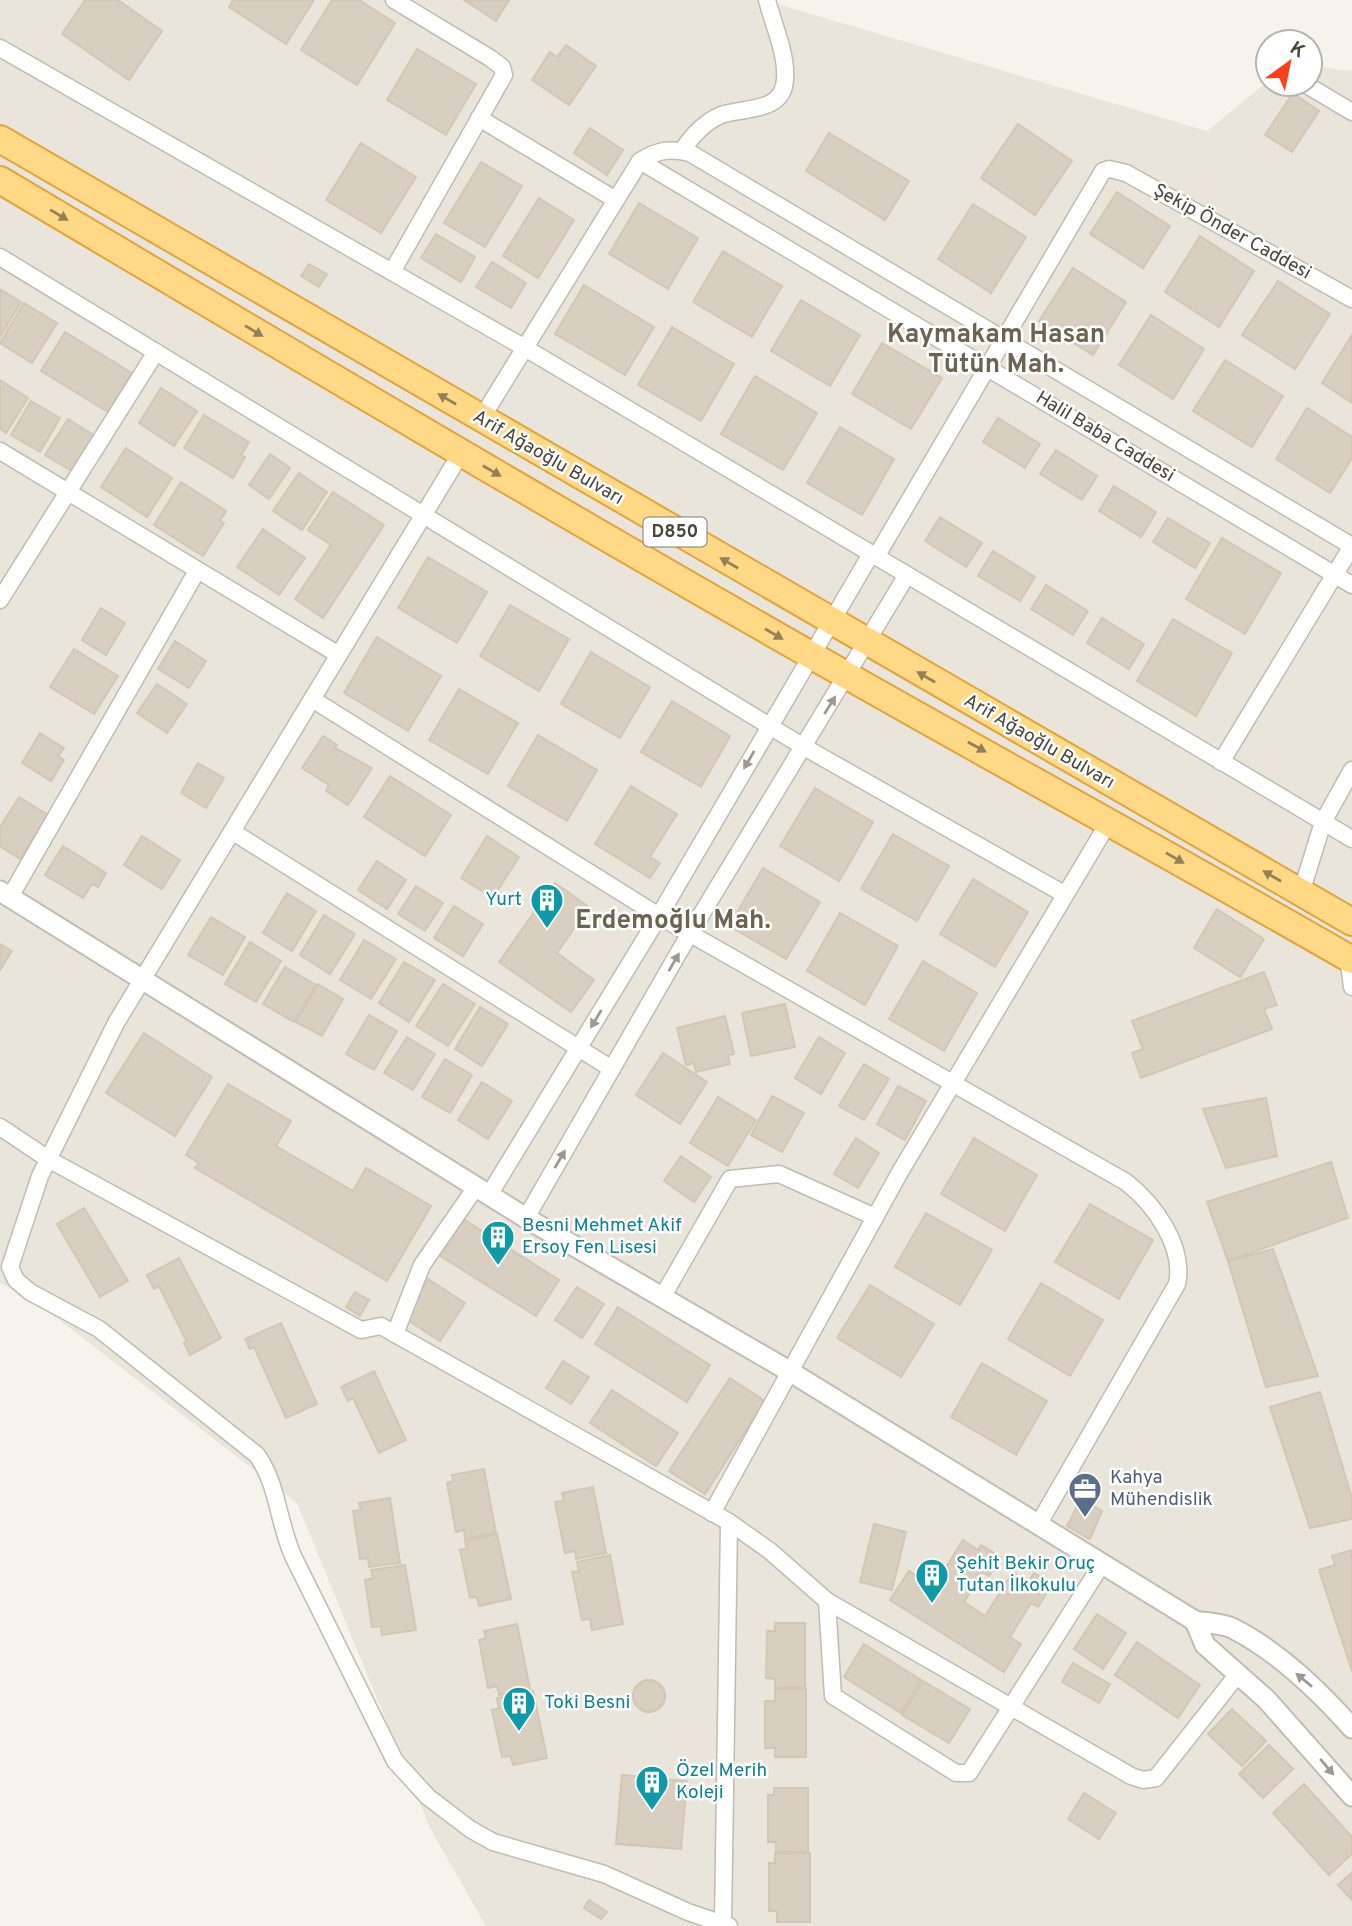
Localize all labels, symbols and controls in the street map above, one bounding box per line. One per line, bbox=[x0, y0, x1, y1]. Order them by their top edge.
north arrow bbox=[1254, 28, 1324, 98]
text: K bbox=[1285, 37, 1309, 64]
street label: Şekip Önder Caddesi bbox=[1149, 178, 1316, 285]
one-way arrow bbox=[49, 208, 68, 221]
district label: Kaymakam Hasan Tütün Mah. bbox=[887, 319, 1105, 382]
one-way arrow bbox=[245, 324, 264, 337]
street label: Halil Baba Caddesi bbox=[1031, 386, 1179, 488]
one-way arrow bbox=[438, 393, 457, 405]
street label: Arif Ağaoğlu Bulvarı bbox=[468, 405, 628, 511]
one-way arrow bbox=[483, 465, 502, 477]
road number: D850 bbox=[644, 518, 706, 546]
one-way arrow bbox=[719, 557, 738, 569]
one-way arrow bbox=[765, 628, 784, 640]
one-way arrow bbox=[916, 671, 935, 683]
street label: Arif Ağaoğlu Bulvarı bbox=[959, 689, 1119, 795]
one-way arrow bbox=[823, 695, 836, 714]
one-way arrow bbox=[967, 741, 987, 753]
one-way arrow bbox=[743, 751, 756, 770]
one-way arrow bbox=[1166, 852, 1185, 864]
one-way arrow bbox=[1262, 870, 1281, 882]
building icon: Yurt bbox=[528, 881, 566, 930]
place label: Yurt bbox=[485, 888, 522, 912]
district label: Erdemoğlu Mah. bbox=[575, 905, 771, 938]
one-way arrow bbox=[668, 952, 680, 972]
one-way arrow bbox=[589, 1010, 602, 1029]
one-way arrow bbox=[554, 1150, 566, 1169]
place label: Besni Mehmet Akif Ersoy Fen Lisesi bbox=[522, 1214, 682, 1260]
building icon: Besni Mehmet Akif Ersoy Fen Lisesi bbox=[479, 1218, 517, 1267]
place label: Kahya Mühendislik bbox=[1110, 1466, 1213, 1512]
office icon: Kahya Mühendislik bbox=[1066, 1470, 1104, 1519]
place label: Şehit Bekir Oruç Tutan İlkokulu bbox=[956, 1552, 1095, 1598]
building icon: Şehit Bekir Oruç Tutan İlkokulu bbox=[913, 1556, 951, 1605]
one-way arrow bbox=[1295, 1673, 1312, 1688]
building icon: Toki Besni bbox=[500, 1684, 538, 1733]
place label: Toki Besni bbox=[544, 1691, 630, 1715]
place label: Özel Merih Koleji bbox=[676, 1758, 767, 1805]
one-way arrow bbox=[1319, 1758, 1334, 1775]
building icon: Özel Merih Koleji bbox=[633, 1763, 671, 1812]

